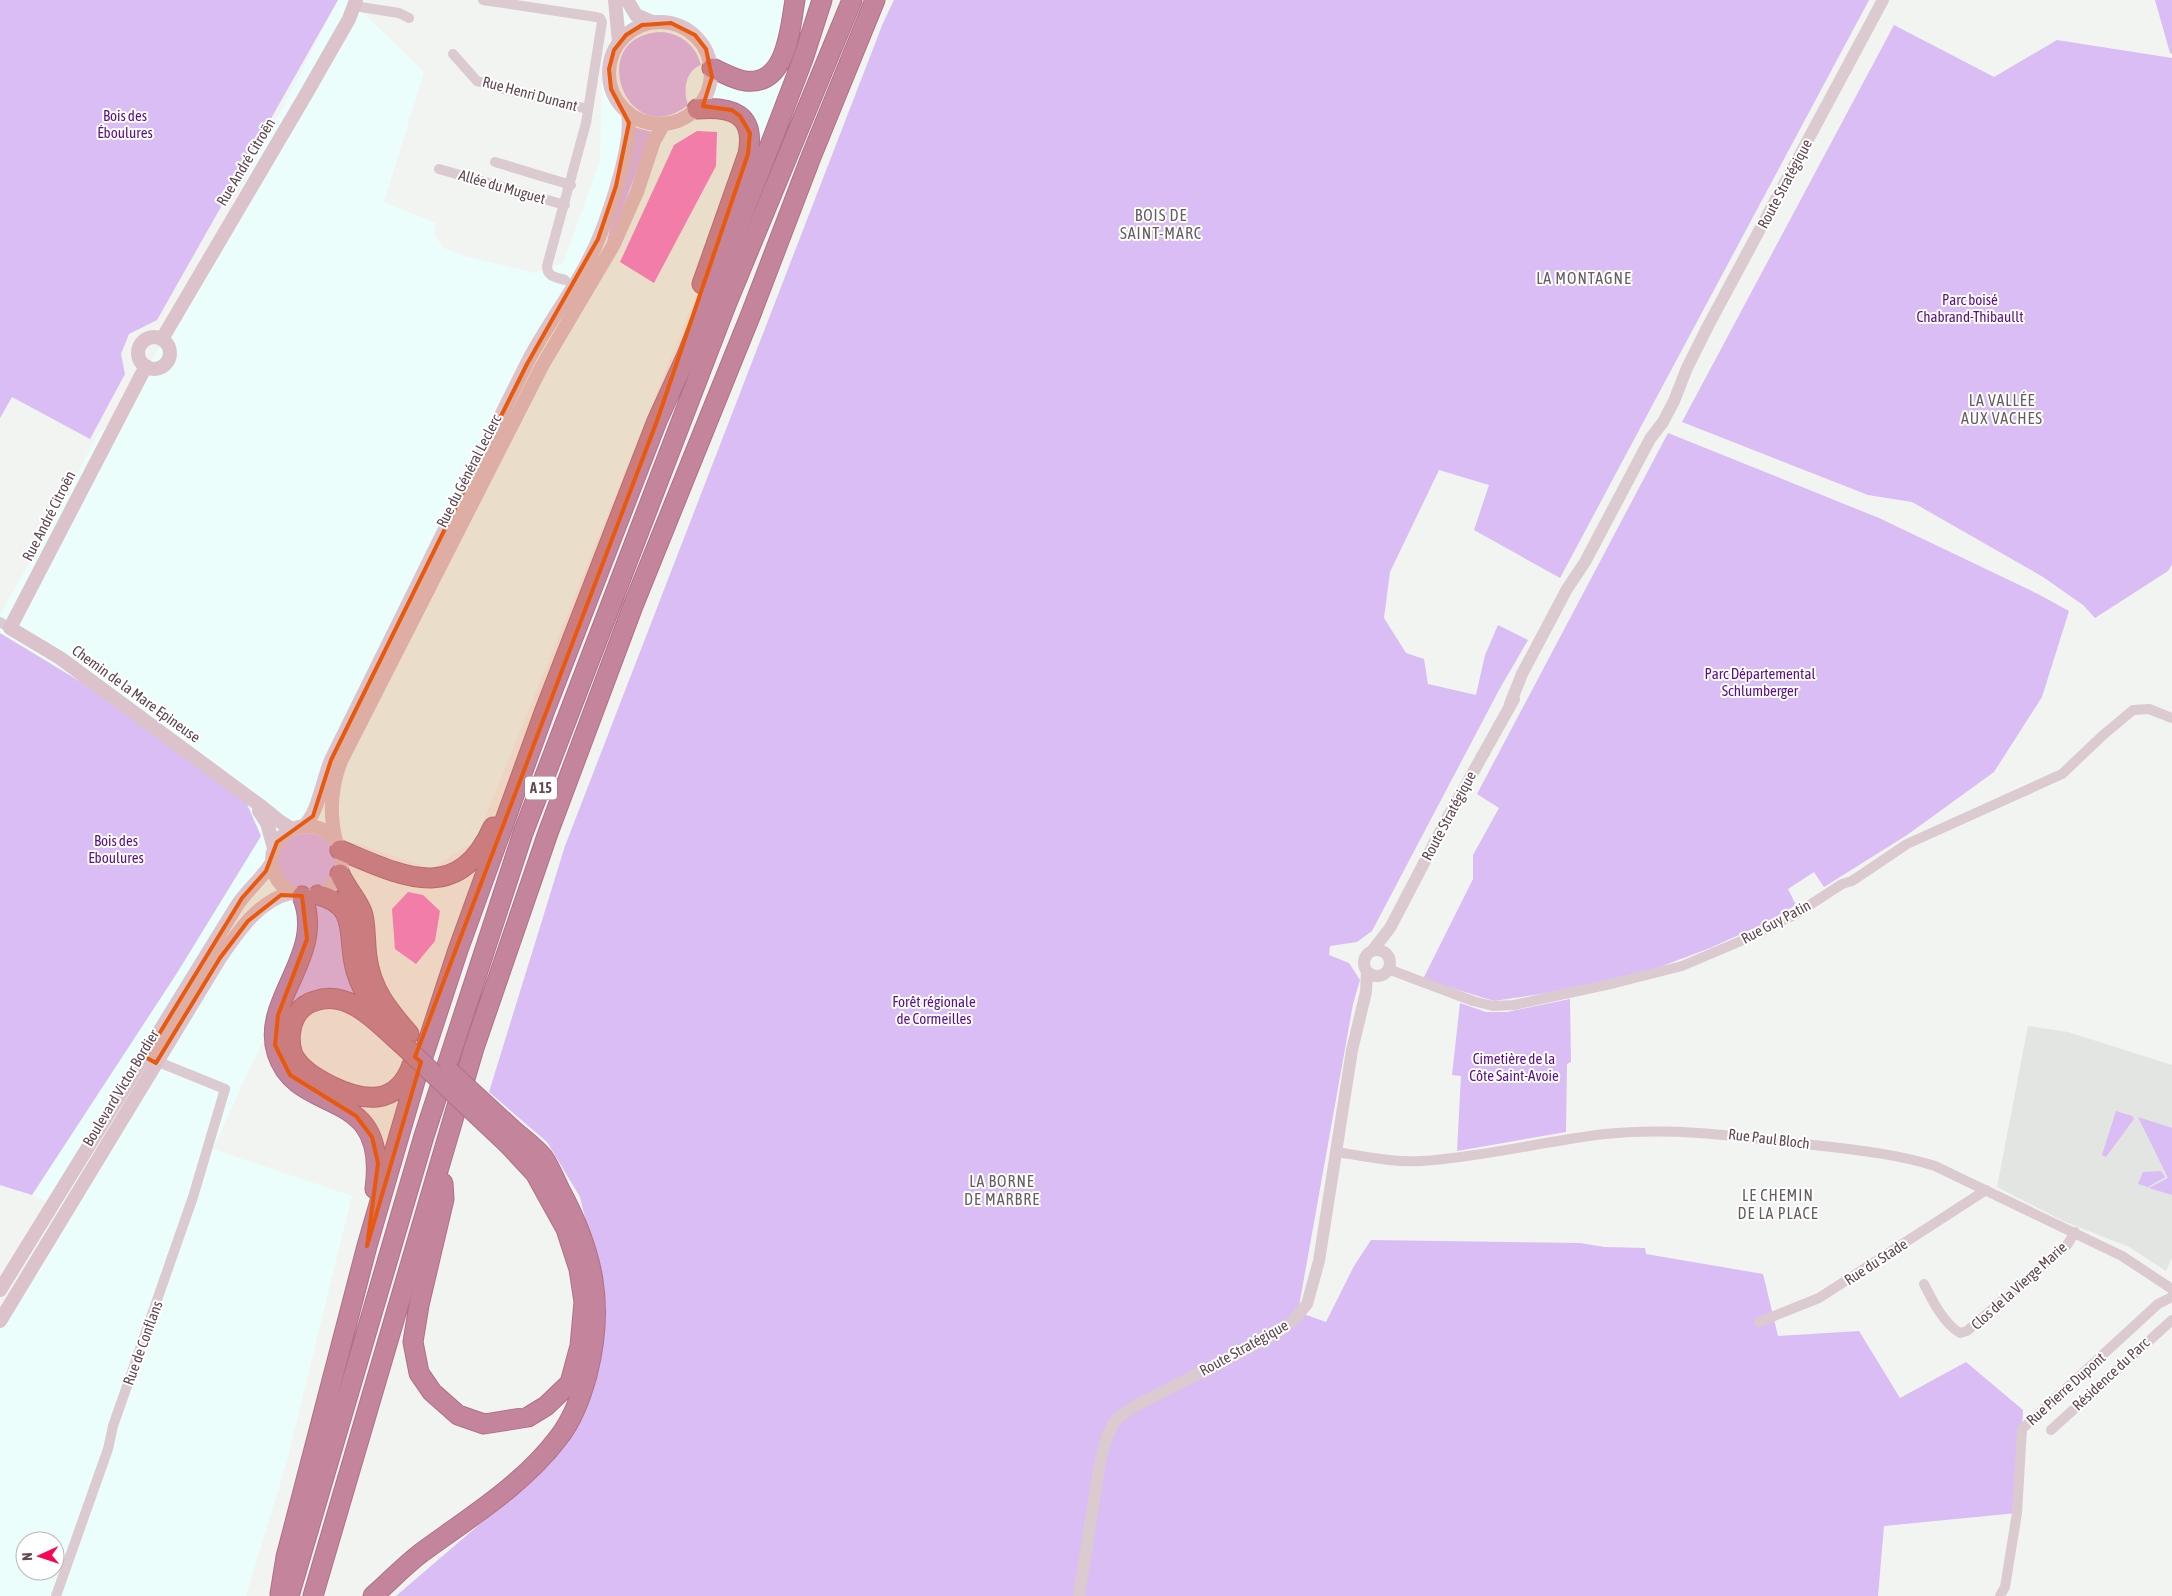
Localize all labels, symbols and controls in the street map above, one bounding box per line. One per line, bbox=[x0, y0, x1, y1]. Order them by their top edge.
street label: Rue Henri Dunant bbox=[481, 73, 580, 114]
park label: Bois des Éboulures bbox=[97, 107, 153, 141]
street label: Rue André Citroën bbox=[213, 115, 278, 208]
street label: Route Stratégique bbox=[1754, 136, 1815, 231]
street label: Allée du Muguet bbox=[457, 166, 547, 207]
district label: BOIS DE SAINT-MARC bbox=[1120, 206, 1202, 242]
district label: LA MONTAGNE bbox=[1536, 269, 1632, 287]
park label: Parc boisé Chabrand-Thibaullt bbox=[1916, 291, 2024, 325]
district label: LA VALLÉE AUX VACHES bbox=[1961, 391, 2043, 427]
street label: Rue du Général Leclerc bbox=[433, 411, 505, 530]
street label: Rue André Citroën bbox=[19, 468, 79, 564]
street label: Chemin de la Mare Epineuse bbox=[69, 641, 204, 746]
park label: Parc Départemental Schlumberger bbox=[1705, 665, 1815, 699]
street label: Route Stratégique bbox=[1418, 768, 1479, 863]
road number: A 15 bbox=[525, 776, 557, 800]
park label: Bois des Eboulures bbox=[88, 832, 144, 866]
street label: Rue Guy Patin bbox=[1738, 896, 1813, 947]
park label: Forêt régionale de Cormeilles bbox=[892, 993, 976, 1027]
street label: Boulevard Victor Bordier bbox=[79, 1026, 162, 1149]
park label: Cimetière de la Côte Saint-Avoie bbox=[1469, 1050, 1559, 1084]
street label: Rue Paul Bloch bbox=[1727, 1125, 1811, 1152]
district label: LA BORNE DE MARBRE bbox=[964, 1172, 1040, 1208]
district label: LE CHEMIN DE LA PLACE bbox=[1737, 1186, 1819, 1222]
street label: Rue du Stade bbox=[1841, 1235, 1911, 1288]
street label: Clos de la Vierge Marie bbox=[1968, 1238, 2070, 1333]
street label: Rue de Conflans bbox=[119, 1298, 166, 1387]
street label: Route Stratégique bbox=[1197, 1316, 1291, 1379]
street label: Résidence du Parc bbox=[2069, 1333, 2153, 1414]
street label: Rue Pierre Dupont bbox=[2023, 1349, 2109, 1428]
north arrow bbox=[15, 1531, 65, 1581]
text: N bbox=[19, 1552, 35, 1561]

